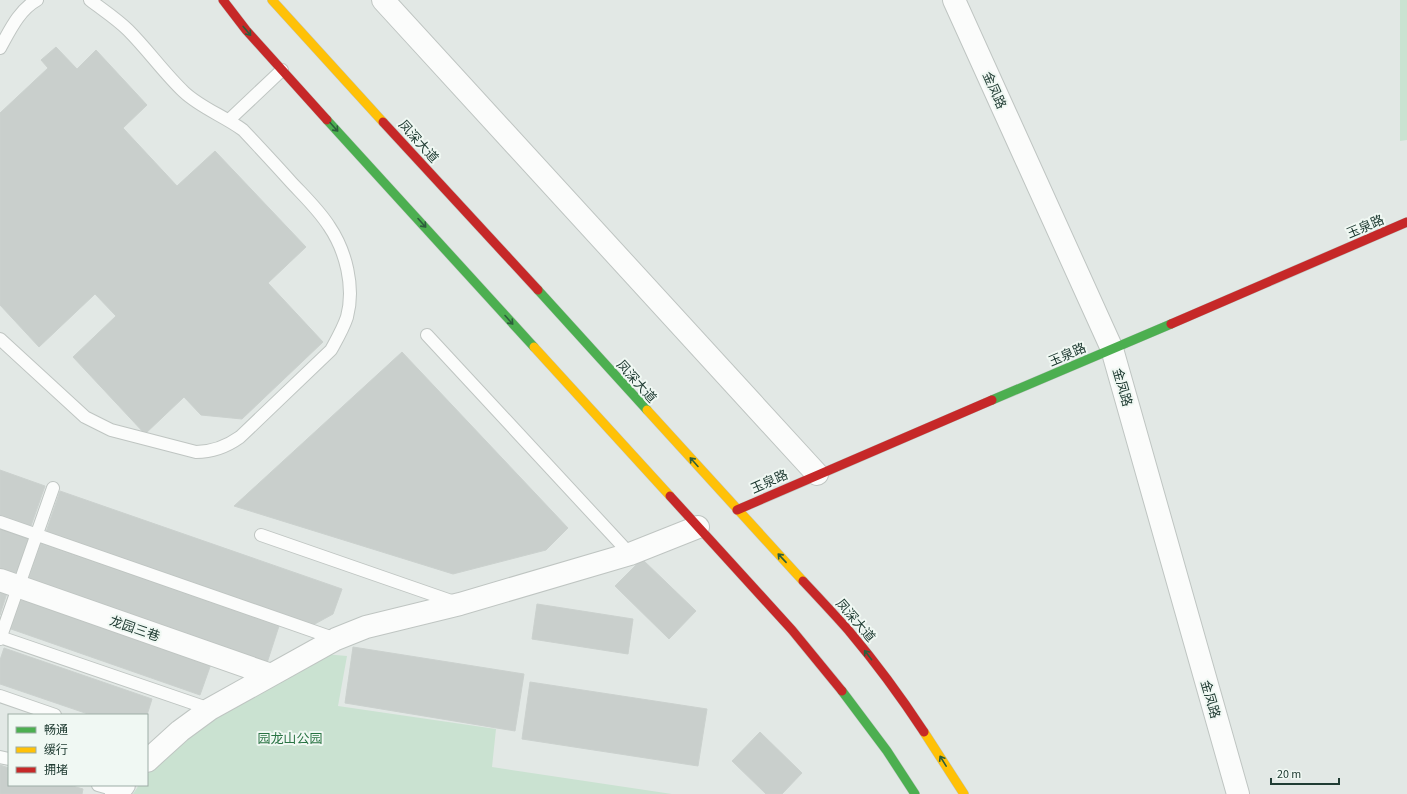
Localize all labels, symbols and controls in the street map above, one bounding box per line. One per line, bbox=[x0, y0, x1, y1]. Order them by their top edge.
one-way arrow bbox=[243, 25, 252, 36]
street label: 金凤路 bbox=[978, 69, 1010, 112]
street label: 凤深大道 bbox=[394, 116, 442, 167]
one-way arrow bbox=[330, 122, 339, 133]
street label: 玉泉路 bbox=[1344, 211, 1387, 243]
one-way arrow bbox=[417, 218, 426, 228]
one-way arrow bbox=[505, 314, 514, 325]
street label: 玉泉路 bbox=[1046, 339, 1089, 371]
street label: 凤深大道 bbox=[612, 356, 660, 407]
street label: 金凤路 bbox=[1108, 366, 1136, 409]
one-way arrow bbox=[689, 457, 698, 467]
street label: 玉泉路 bbox=[748, 466, 791, 498]
one-way arrow bbox=[777, 553, 786, 563]
street label: 凤深大道 bbox=[831, 595, 879, 646]
street label: 龙园三巷 bbox=[107, 612, 162, 646]
one-way arrow bbox=[864, 649, 872, 660]
street label: 金凤路 bbox=[1196, 678, 1224, 721]
legend bbox=[8, 714, 148, 786]
text: 畅通 bbox=[44, 722, 68, 739]
park label: 园龙山公园 bbox=[257, 730, 323, 748]
text: 缓行 bbox=[44, 742, 68, 759]
one-way arrow bbox=[939, 755, 947, 767]
scale bar bbox=[1271, 760, 1339, 786]
text: 拥堵 bbox=[44, 762, 68, 779]
text: 20 m bbox=[1277, 766, 1301, 783]

